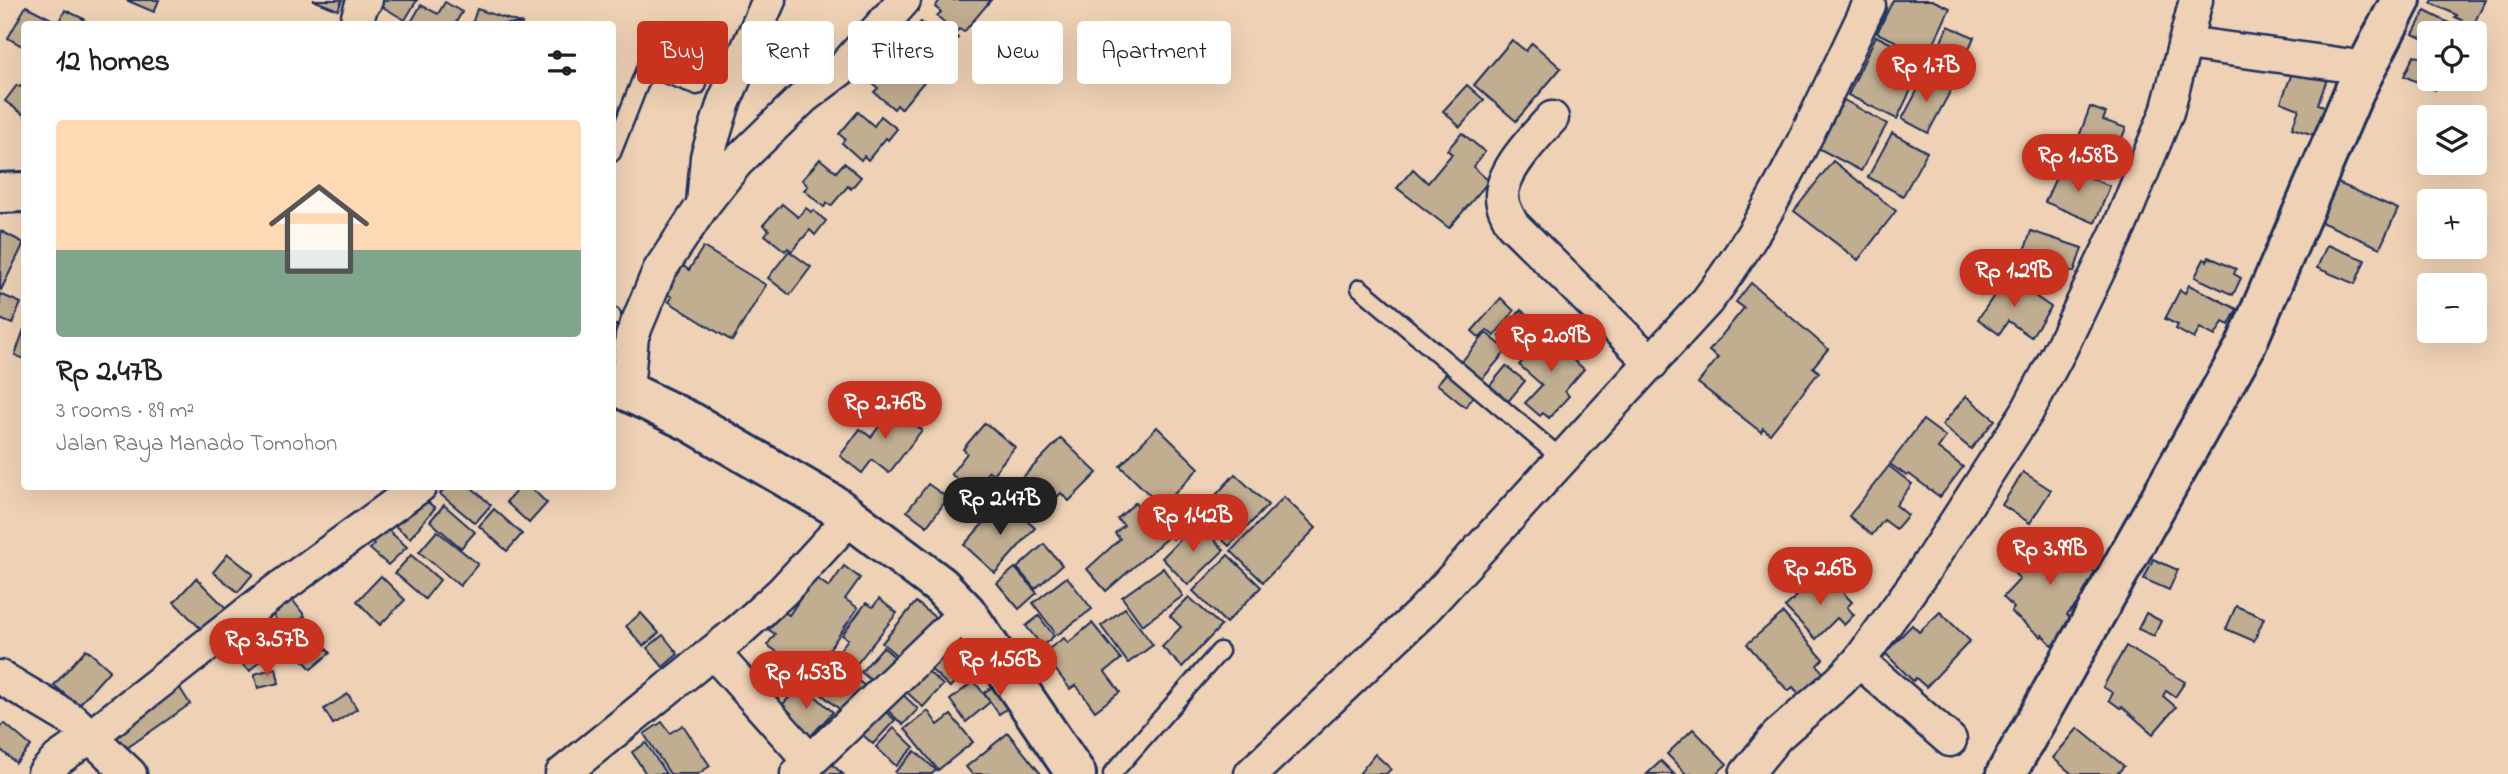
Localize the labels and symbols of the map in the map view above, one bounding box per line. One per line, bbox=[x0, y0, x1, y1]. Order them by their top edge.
pin: Rp 1.7B bbox=[1861, 44, 1991, 104]
pin: Rp 1.58B bbox=[2006, 134, 2150, 194]
pin: Rp 1.29B bbox=[1942, 250, 2086, 309]
pin: Rp 2.09B bbox=[1479, 314, 1623, 374]
pin: Rp 2.76B bbox=[813, 382, 957, 441]
pin: Rp 2.47B bbox=[928, 477, 1072, 537]
pin: Rp 1.42B bbox=[1121, 494, 1265, 554]
pin: Rp 3.99B bbox=[1978, 528, 2122, 587]
pin: Rp 2.6B bbox=[1755, 548, 1885, 607]
pin: Rp 3.57B bbox=[195, 618, 339, 678]
pin: Rp 1.56B bbox=[928, 638, 1072, 698]
pin: Rp 1.53B bbox=[734, 652, 878, 711]

